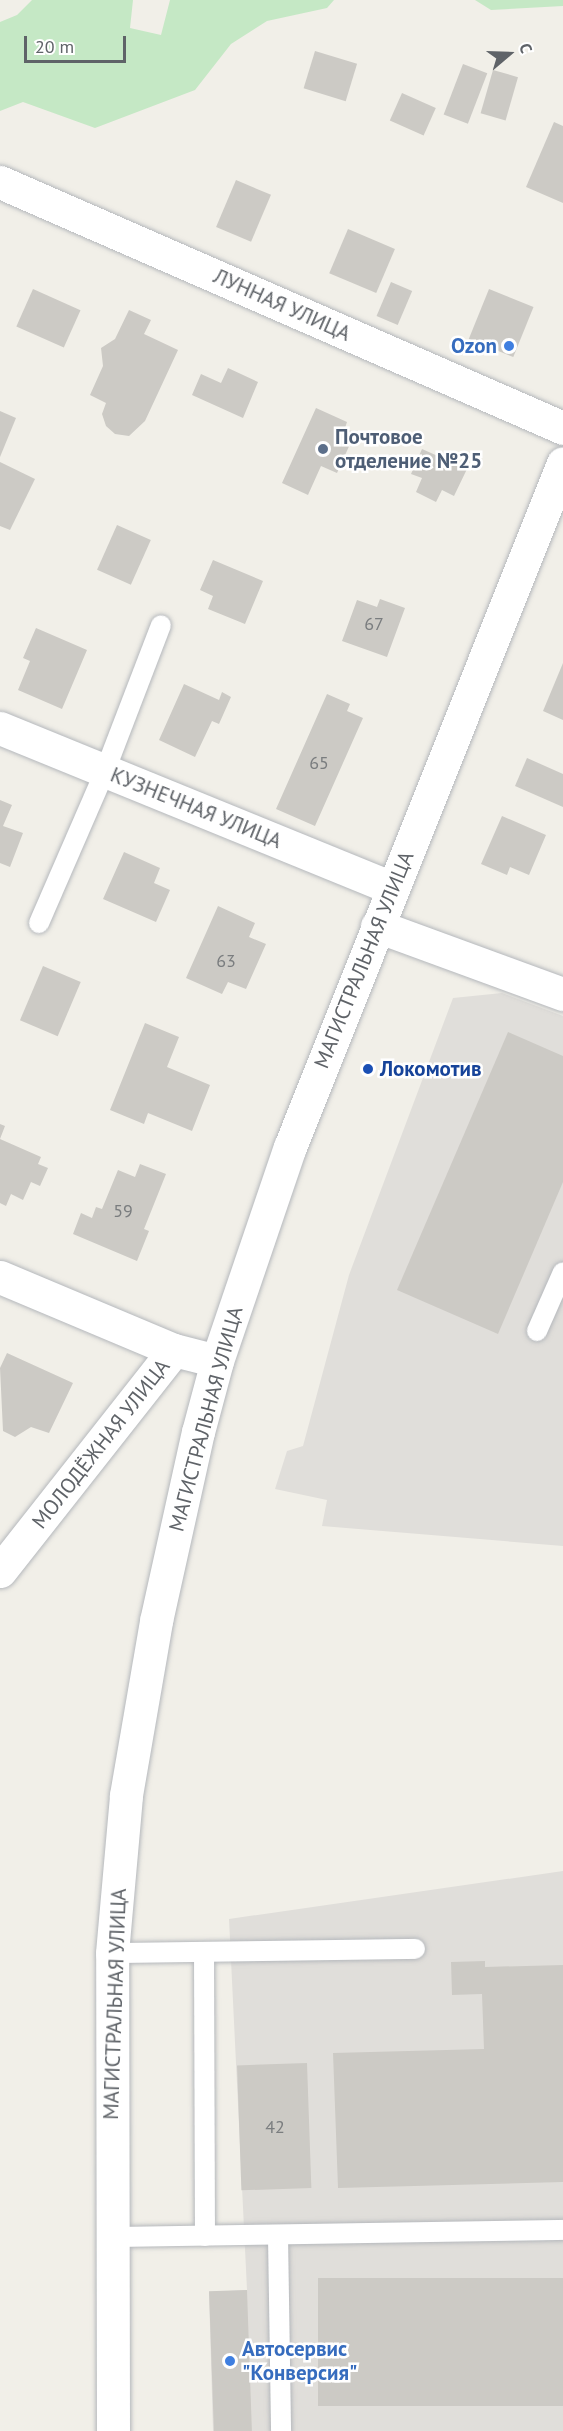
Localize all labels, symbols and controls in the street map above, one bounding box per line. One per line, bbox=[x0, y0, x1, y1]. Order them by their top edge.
scale bar bbox=[27, 24, 129, 62]
north arrow bbox=[479, 24, 539, 84]
text: 20 m bbox=[35, 35, 74, 58]
text: С bbox=[515, 41, 537, 56]
street label: ЛУННАЯ УЛИЦА bbox=[209, 263, 355, 347]
place label: Ozon bbox=[451, 333, 497, 359]
marker: Ozon bbox=[502, 339, 516, 353]
place label: Почтовое отделение №25 bbox=[335, 424, 482, 474]
marker: Почтовое отделение №25 bbox=[316, 442, 330, 456]
house number: 67 bbox=[364, 613, 384, 635]
house number: 65 bbox=[309, 752, 329, 774]
street label: КУЗНЕЧНАЯ УЛИЦА bbox=[106, 762, 286, 854]
street label: МАГИСТРАЛЬНАЯ УЛИЦА bbox=[309, 848, 419, 1072]
house number: 63 bbox=[216, 950, 236, 972]
place label: Локомотив bbox=[380, 1056, 482, 1082]
marker: Локомотив bbox=[361, 1062, 375, 1076]
house number: 59 bbox=[113, 1200, 133, 1222]
street label: МАГИСТРАЛЬНАЯ УЛИЦА bbox=[164, 1304, 248, 1534]
street label: МОЛОДЁЖНАЯ УЛИЦА bbox=[27, 1354, 175, 1534]
street label: МАГИСТРАЛЬНАЯ УЛИЦА bbox=[98, 1888, 132, 2120]
house number: 42 bbox=[265, 2116, 285, 2138]
place label: Автосервис "Конверсия" bbox=[242, 2336, 357, 2386]
marker: Автосервис "Конверсия" bbox=[223, 2354, 237, 2368]

